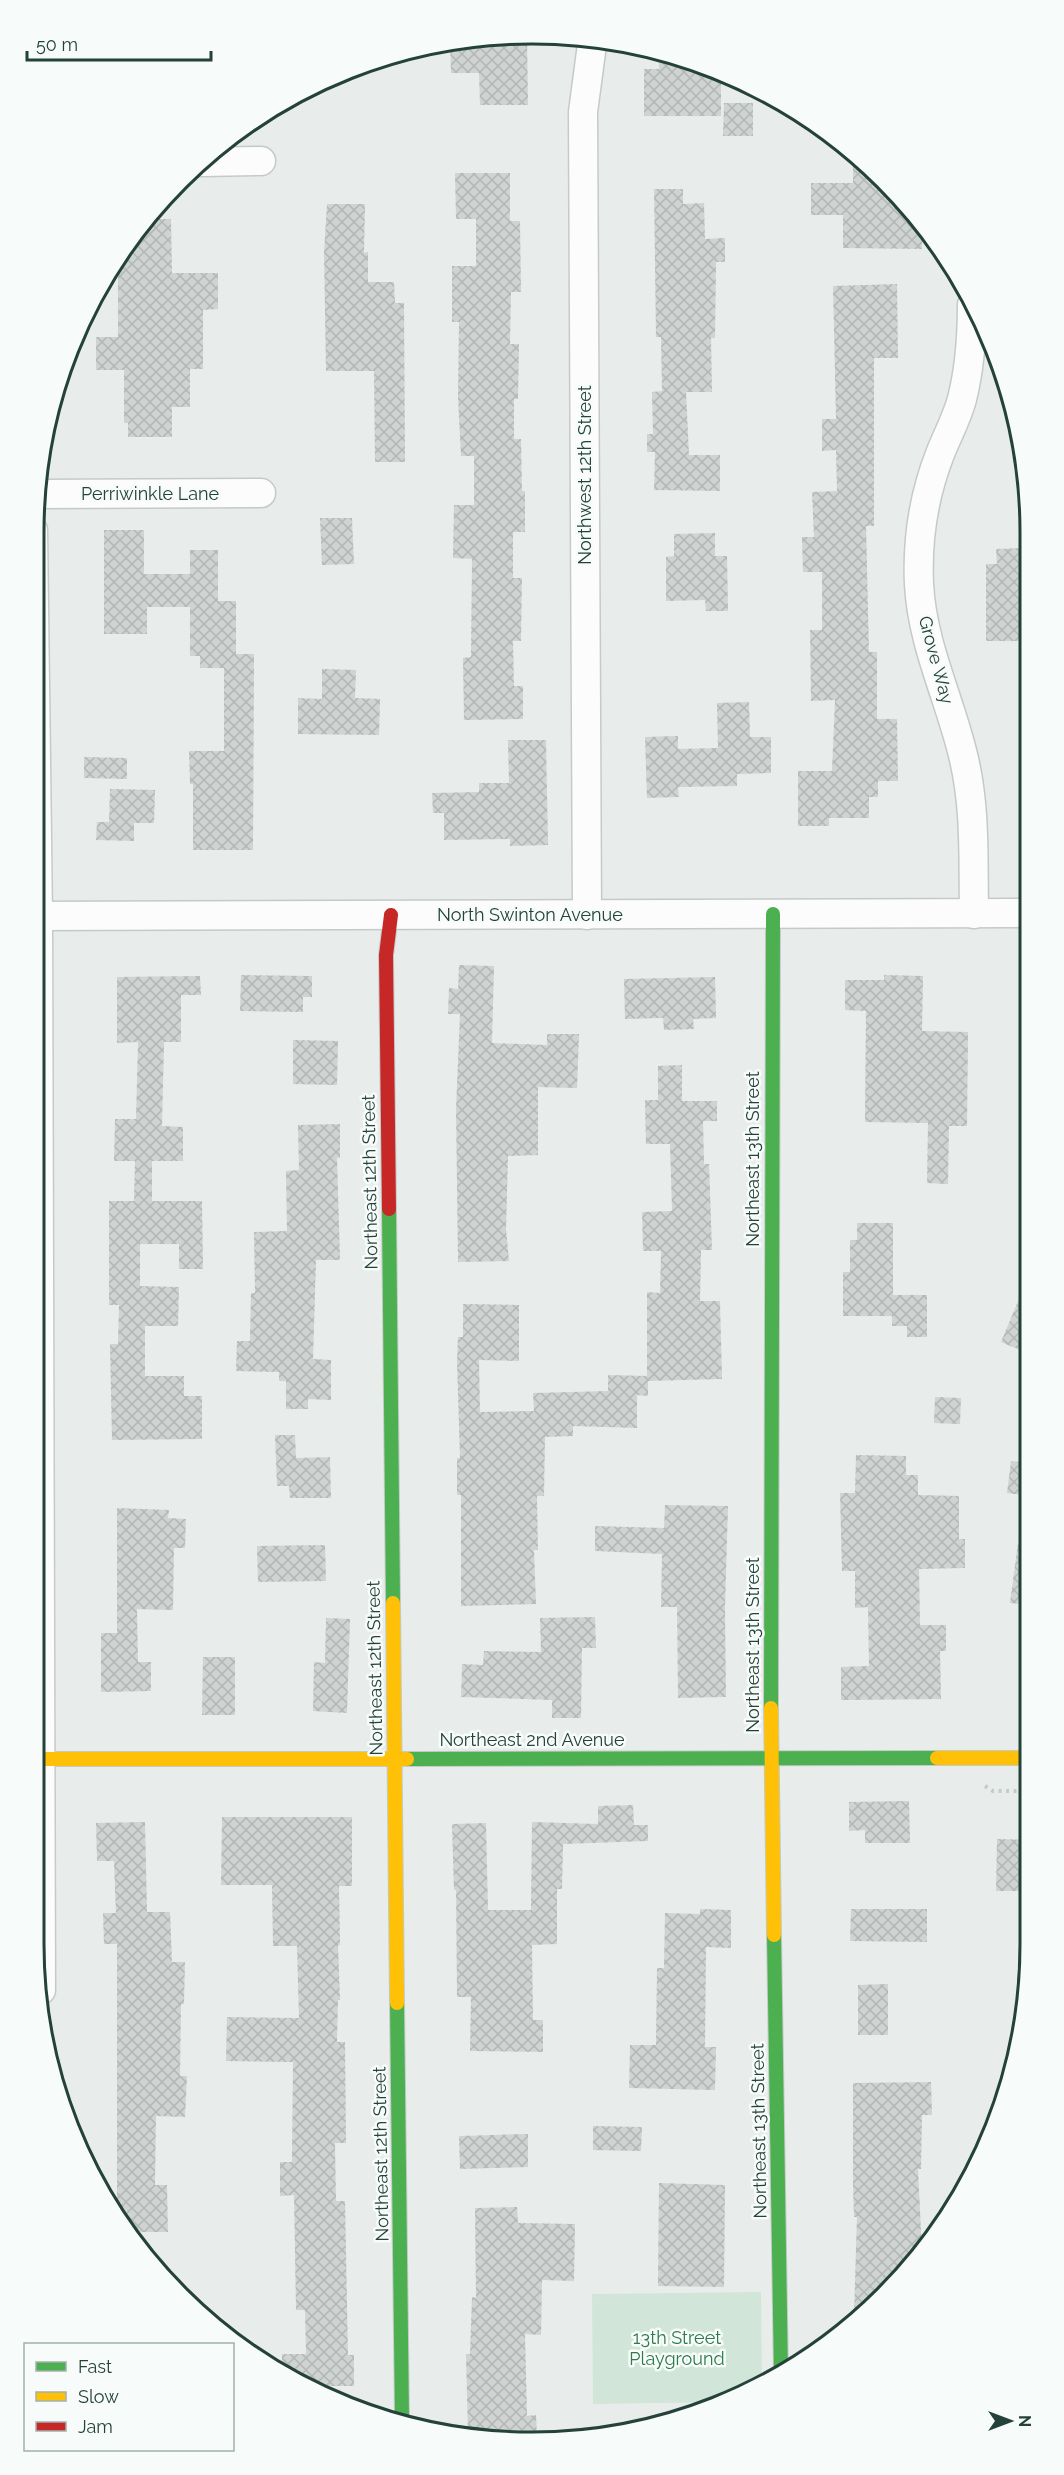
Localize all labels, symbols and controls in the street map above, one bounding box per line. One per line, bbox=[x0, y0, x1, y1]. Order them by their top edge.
scale bar bbox=[27, 24, 212, 62]
text: 50 m bbox=[36, 34, 78, 55]
street label: Northwest 12th Street bbox=[574, 385, 595, 565]
street label: Perriwinkle Lane bbox=[81, 483, 220, 504]
street label: Grove Way bbox=[915, 614, 958, 706]
street label: North Swinton Avenue bbox=[437, 904, 623, 925]
street label: Northeast 13th Street bbox=[742, 1071, 763, 1247]
street label: Northeast 12th Street bbox=[357, 1094, 382, 1270]
street label: Northeast 13th Street bbox=[742, 1557, 763, 1733]
street label: Northeast 12th Street bbox=[362, 1580, 387, 1756]
street label: Northeast 2nd Avenue bbox=[439, 1729, 625, 1750]
street label: Northeast 13th Street bbox=[746, 2043, 771, 2219]
street label: Northeast 12th Street bbox=[368, 2066, 393, 2242]
park label: 13th Street Playground bbox=[629, 2327, 725, 2369]
legend bbox=[24, 2343, 234, 2451]
text: Fast bbox=[78, 2356, 112, 2377]
text: Slow bbox=[78, 2386, 119, 2407]
north arrow bbox=[980, 2391, 1040, 2451]
text: N bbox=[1015, 2415, 1034, 2427]
text: Jam bbox=[78, 2416, 113, 2437]

